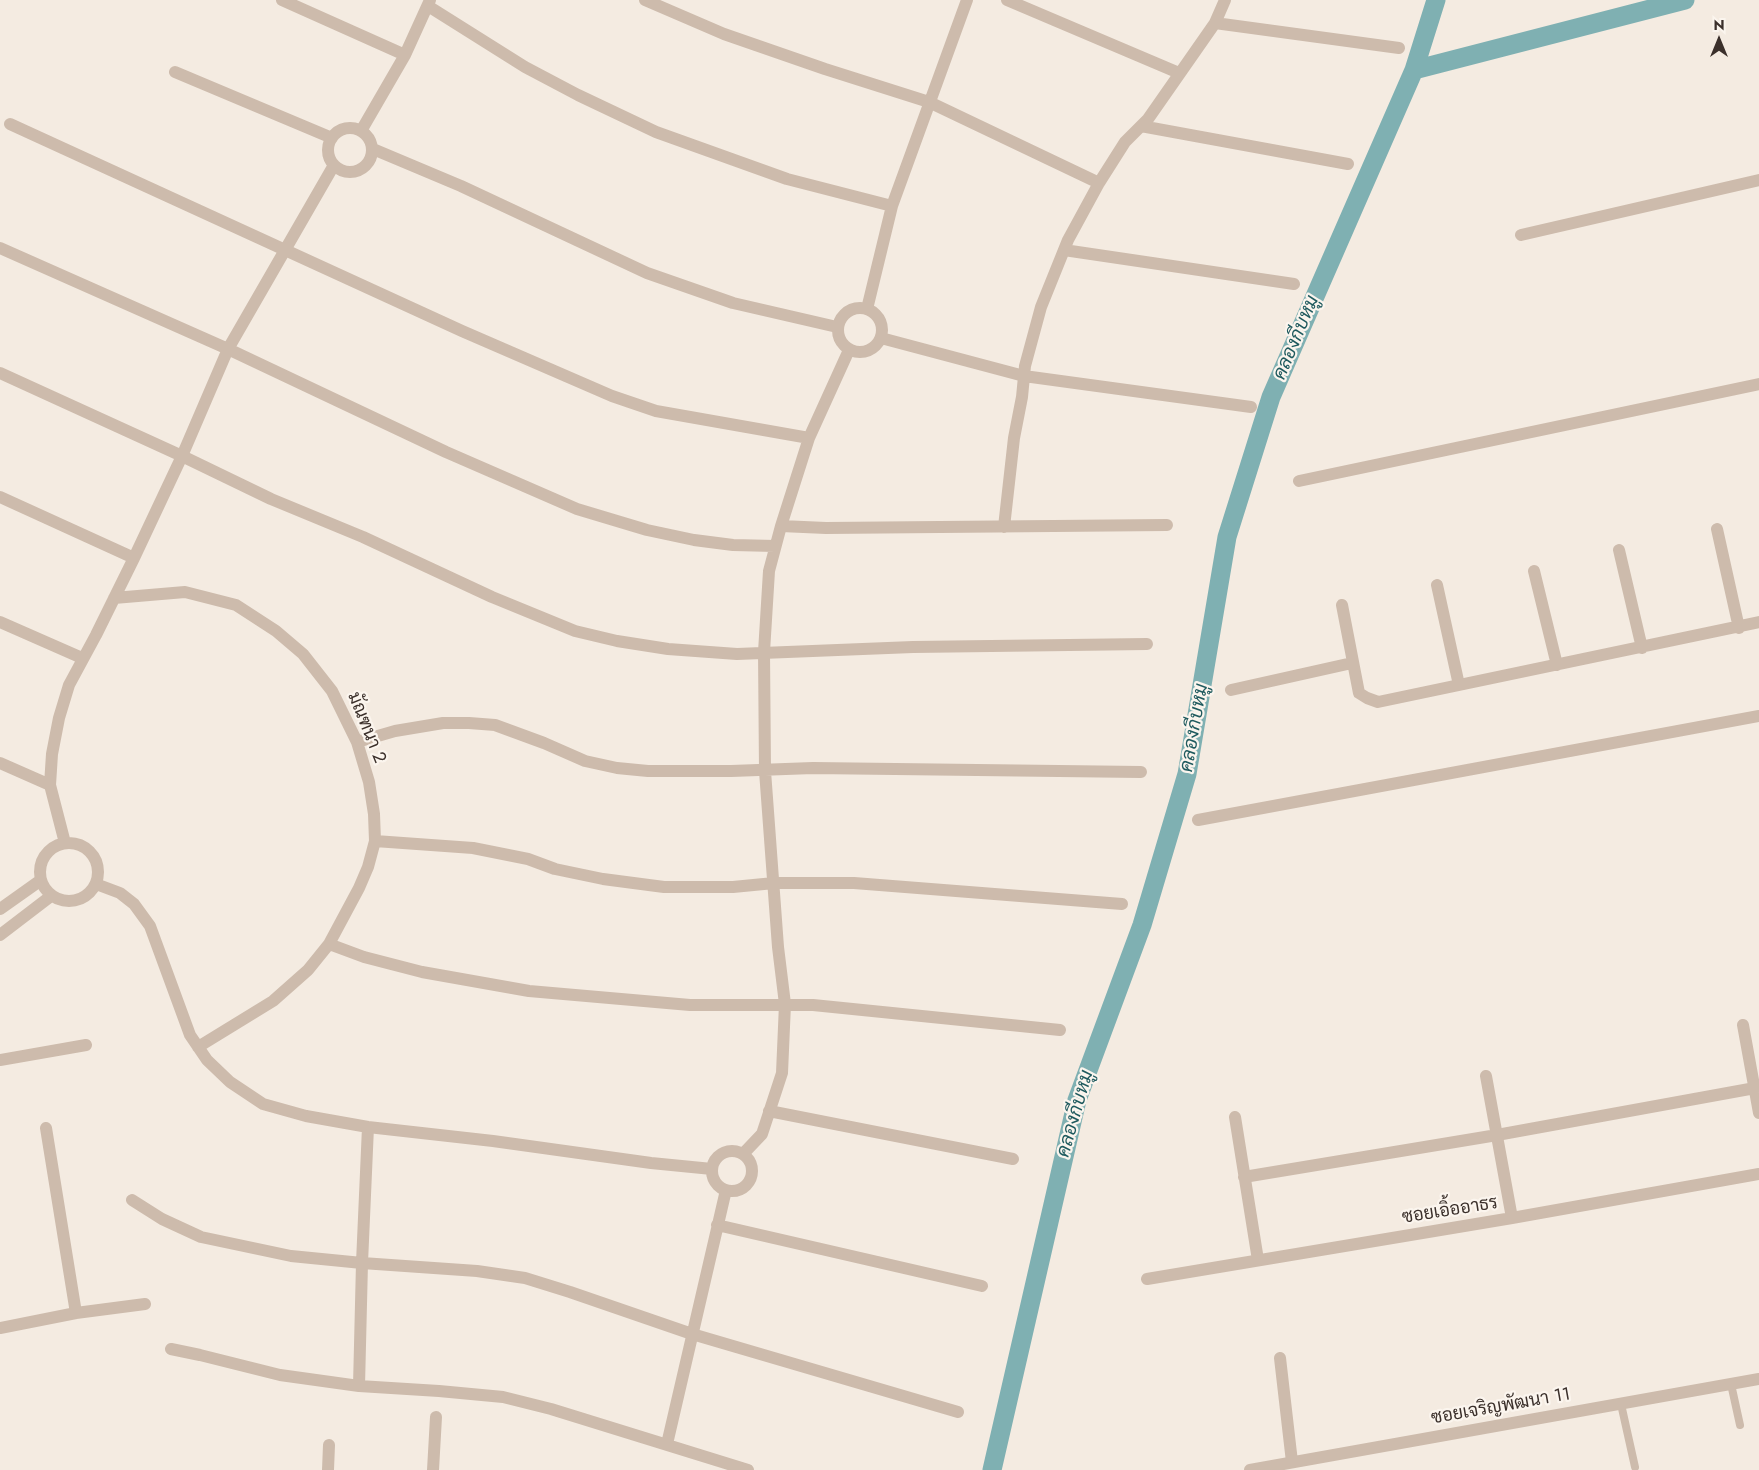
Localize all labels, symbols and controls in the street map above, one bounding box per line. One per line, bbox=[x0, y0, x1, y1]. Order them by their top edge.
north arrow bbox=[1694, 15, 1744, 65]
text: N bbox=[1713, 15, 1725, 35]
water label: คลองกีบหมู bbox=[1269, 292, 1325, 384]
water label: คลองกีบหมู bbox=[1176, 682, 1214, 774]
street label: มัณฑนา 2 bbox=[342, 689, 390, 767]
water label: คลองกีบหมู bbox=[1053, 1068, 1099, 1160]
street label: ซอยเอิ้ออาธร bbox=[1401, 1193, 1499, 1229]
street label: ซอยเจริญพัฒนา 11 bbox=[1430, 1384, 1572, 1430]

